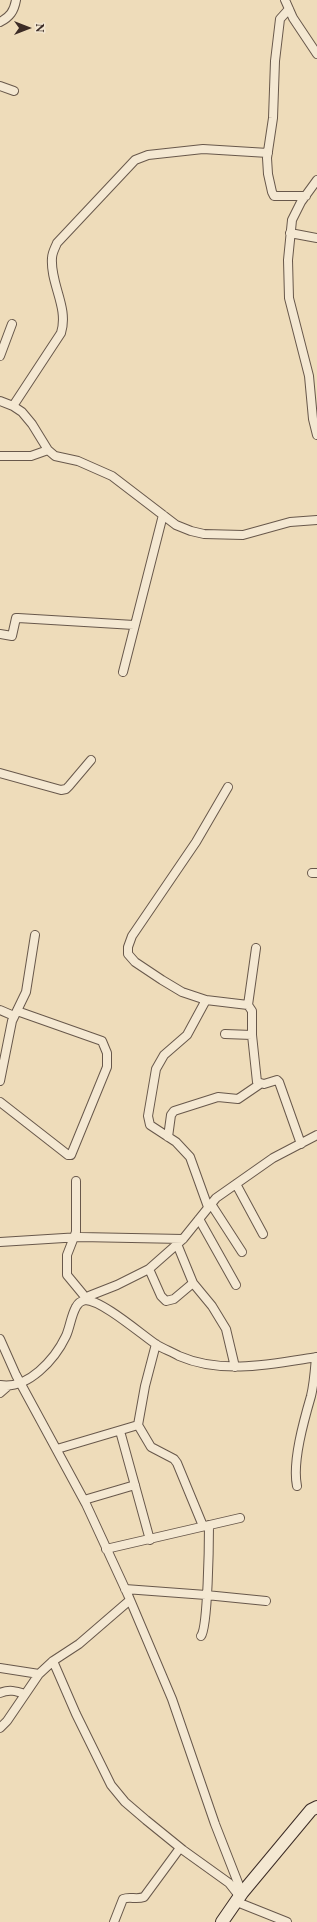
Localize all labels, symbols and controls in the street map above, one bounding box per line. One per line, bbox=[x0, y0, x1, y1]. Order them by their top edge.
north arrow bbox=[8, 8, 48, 48]
text: N bbox=[33, 24, 47, 32]

